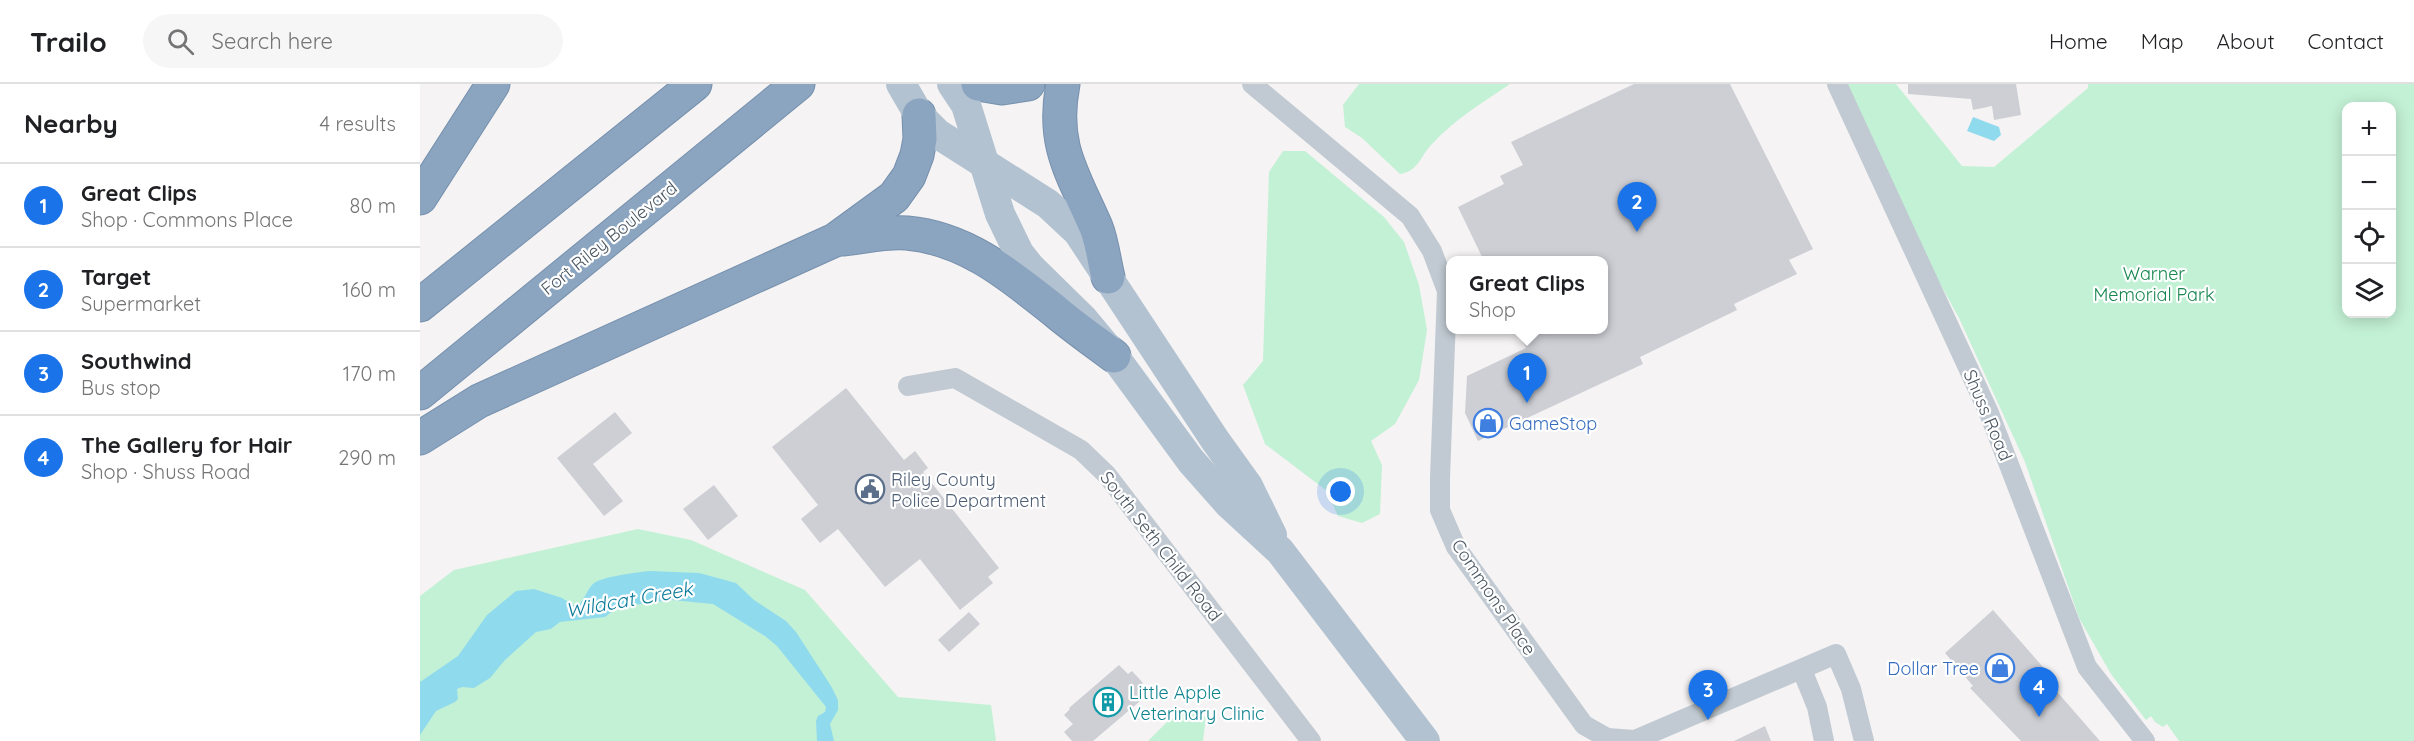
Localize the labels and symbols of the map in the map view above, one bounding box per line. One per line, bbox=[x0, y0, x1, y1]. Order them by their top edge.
street label: Fort Riley Boulevard bbox=[536, 176, 682, 300]
pin: 2 bbox=[1618, 182, 1656, 232]
park label: Warner Memorial Park bbox=[2093, 262, 2215, 306]
pin: 1 bbox=[1508, 354, 1546, 403]
street label: Shuss Road bbox=[1958, 366, 2018, 464]
shop icon: GameStop bbox=[1472, 407, 1504, 439]
place label: GameStop bbox=[1509, 412, 1597, 435]
street label: South Seth Child Road bbox=[1095, 466, 1227, 626]
place label: Riley County Police Department bbox=[891, 468, 1046, 512]
public building icon: Riley County Police Department bbox=[854, 473, 886, 505]
your location bbox=[1326, 477, 1355, 506]
street label: Commons Place bbox=[1447, 534, 1541, 660]
water label: Wildcat Creek bbox=[564, 575, 697, 622]
shop icon: Dollar Tree bbox=[1984, 652, 2016, 684]
place label: Dollar Tree bbox=[1887, 657, 1979, 680]
pin: 4 bbox=[2020, 668, 2058, 717]
pin: 3 bbox=[1688, 670, 1728, 720]
place label: Little Apple Veterinary Clinic bbox=[1129, 681, 1264, 725]
building icon: Little Apple Veterinary Clinic bbox=[1092, 686, 1124, 718]

